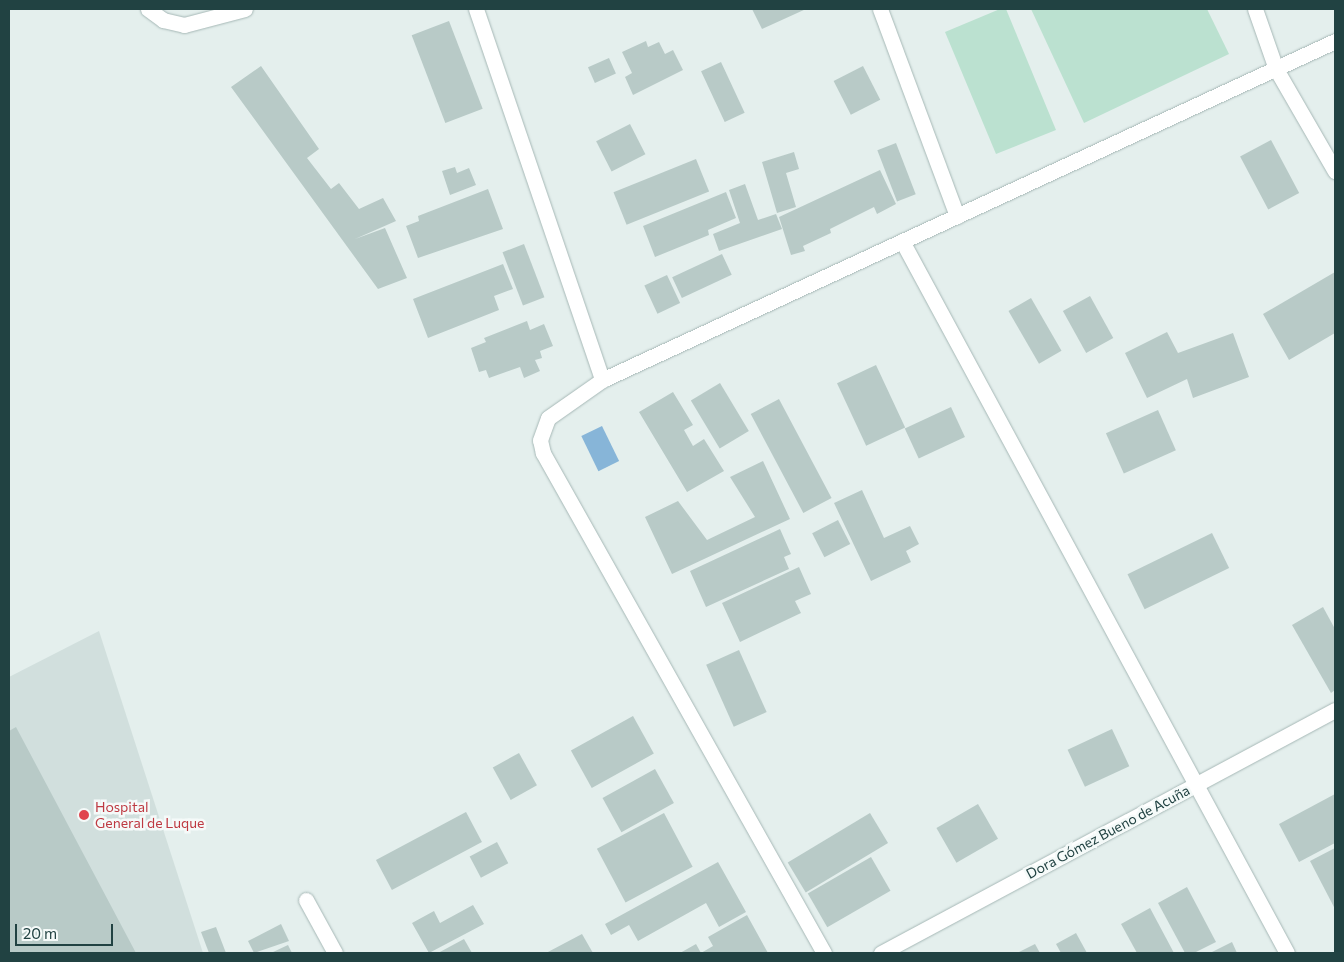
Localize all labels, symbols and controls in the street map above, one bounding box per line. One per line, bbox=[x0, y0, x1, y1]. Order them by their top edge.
street label: Dora Gómez Bueno de Acuña bbox=[1023, 782, 1193, 882]
place label: Hospital General de Luque bbox=[95, 799, 204, 832]
marker: Hospital General de Luque bbox=[77, 808, 91, 822]
scale bar bbox=[18, 914, 115, 946]
text: 20 m bbox=[23, 924, 57, 942]

